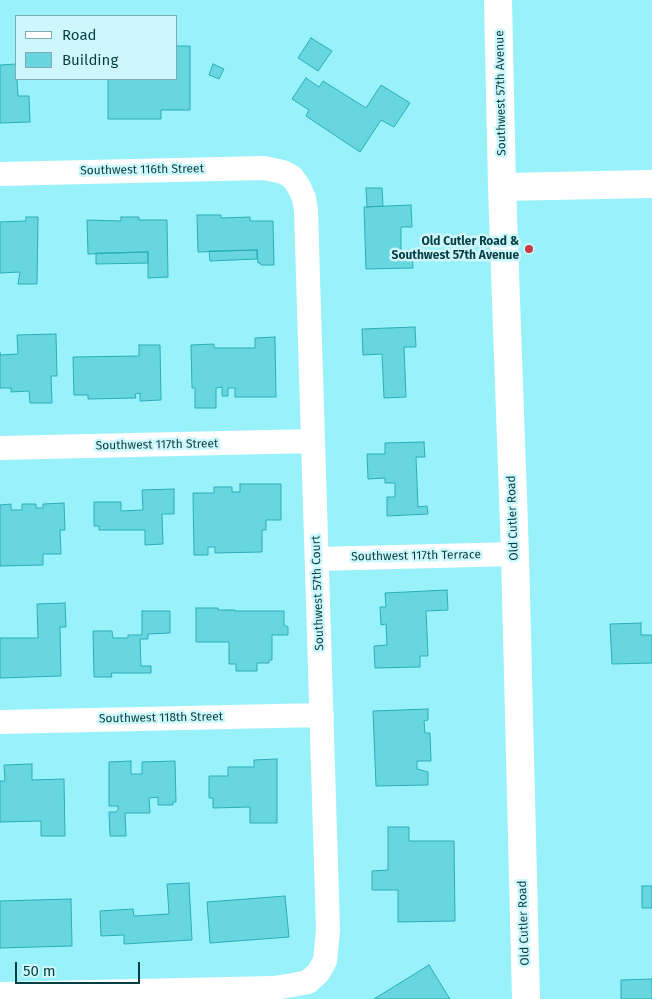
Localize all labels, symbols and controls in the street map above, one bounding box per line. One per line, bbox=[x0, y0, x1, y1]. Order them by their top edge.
legend bbox=[15, 15, 178, 80]
text: Road bbox=[62, 26, 97, 44]
street label: Southwest 57th Avenue bbox=[493, 30, 509, 156]
text: Building bbox=[62, 51, 118, 69]
street label: Southwest 116th Street bbox=[80, 162, 204, 178]
place label: Old Cutler Road & Southwest 57th Avenue bbox=[392, 235, 519, 263]
marker: Old Cutler Road & Southwest 57th Avenue bbox=[523, 243, 535, 255]
street label: Southwest 117th Street bbox=[95, 437, 219, 453]
street label: Old Cutler Road bbox=[504, 475, 522, 561]
street label: Southwest 57th Court bbox=[309, 535, 327, 651]
street label: Southwest 117th Terrace bbox=[351, 548, 481, 564]
street label: Southwest 118th Street bbox=[99, 710, 223, 726]
street label: Old Cutler Road bbox=[515, 880, 533, 966]
scale bar bbox=[18, 952, 142, 984]
text: 50 m bbox=[23, 962, 56, 980]

